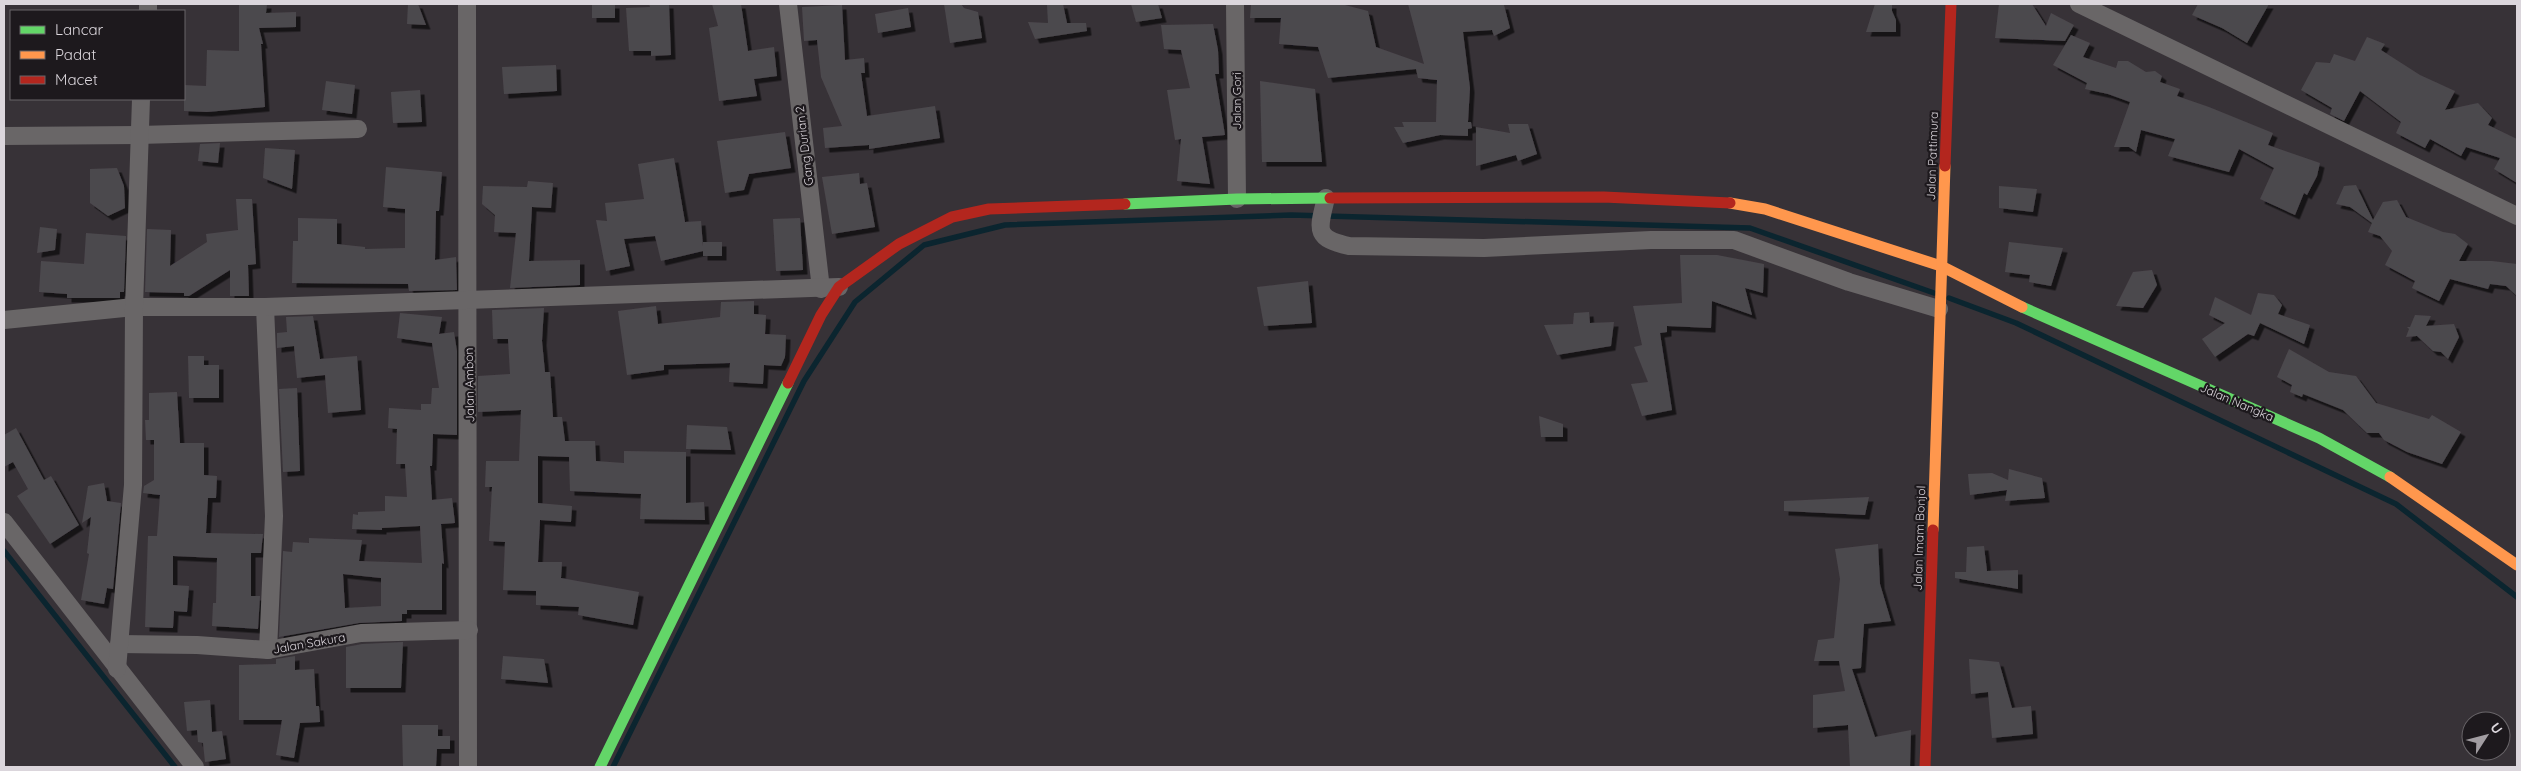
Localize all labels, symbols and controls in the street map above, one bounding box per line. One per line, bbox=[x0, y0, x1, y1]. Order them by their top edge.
legend bbox=[10, 10, 185, 100]
text: Lancar bbox=[55, 20, 104, 39]
text: Padat bbox=[55, 45, 96, 64]
text: Macet bbox=[55, 70, 98, 89]
street label: Jalan Gori bbox=[1229, 72, 1244, 130]
street label: Gang Durian 2 bbox=[792, 105, 816, 187]
street label: Jalan Pattimura bbox=[1923, 111, 1941, 201]
street label: Jalan Ambon bbox=[461, 348, 477, 422]
street label: Jalan Nangka bbox=[2198, 380, 2276, 424]
street label: Jalan Imam Bonjol bbox=[1910, 485, 1928, 591]
street label: Jalan Sakura bbox=[272, 629, 346, 657]
north arrow bbox=[2461, 711, 2511, 761]
text: U bbox=[2486, 719, 2507, 738]

